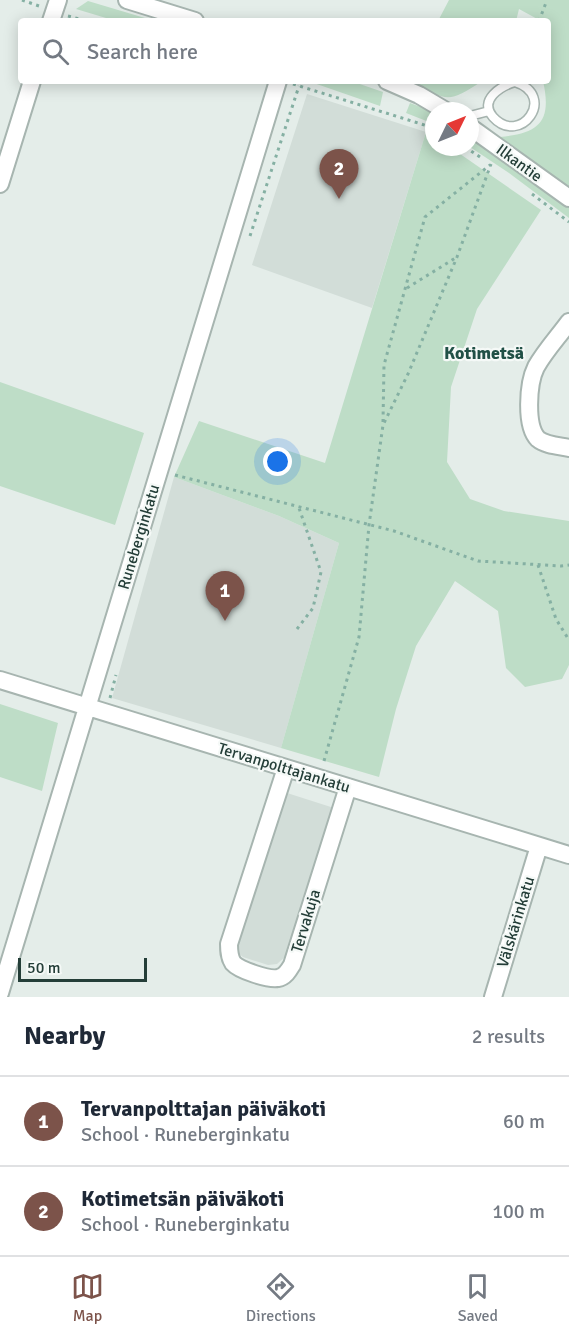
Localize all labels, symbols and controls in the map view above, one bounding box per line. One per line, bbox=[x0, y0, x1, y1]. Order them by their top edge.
search box bbox=[18, 18, 551, 84]
icon: search bbox=[39, 35, 72, 68]
text: Search here bbox=[87, 38, 198, 65]
north arrow bbox=[425, 102, 479, 156]
street label: Ilkantie bbox=[492, 140, 546, 186]
pin: 2 bbox=[320, 150, 358, 199]
district label: Kotimetsä bbox=[444, 342, 524, 364]
your location bbox=[263, 447, 292, 476]
street label: Runeberginkatu bbox=[114, 482, 164, 592]
pin: 1 bbox=[206, 572, 244, 621]
street label: Tervanpolttajankatu bbox=[215, 738, 353, 798]
street label: Välskärinkatu bbox=[493, 874, 539, 970]
street label: Tervakuja bbox=[287, 887, 325, 955]
scale bar bbox=[18, 955, 147, 982]
text: 50 m bbox=[27, 958, 61, 978]
text: Nearby bbox=[24, 1020, 105, 1052]
text: 2 results bbox=[472, 1024, 545, 1049]
text: Tervanpolttajan päiväkoti bbox=[81, 1095, 326, 1122]
text: 1 bbox=[38, 1109, 49, 1134]
text: 60 m bbox=[503, 1109, 545, 1134]
text: School · Runeberginkatu bbox=[81, 1122, 290, 1147]
text: Kotimetsän päiväkoti bbox=[81, 1185, 284, 1212]
text: 2 bbox=[38, 1199, 49, 1224]
text: 100 m bbox=[492, 1199, 545, 1224]
text: School · Runeberginkatu bbox=[81, 1212, 290, 1237]
tab: Map bbox=[71, 1270, 104, 1326]
tab: Directions bbox=[246, 1270, 316, 1326]
tab: Saved bbox=[458, 1270, 498, 1326]

